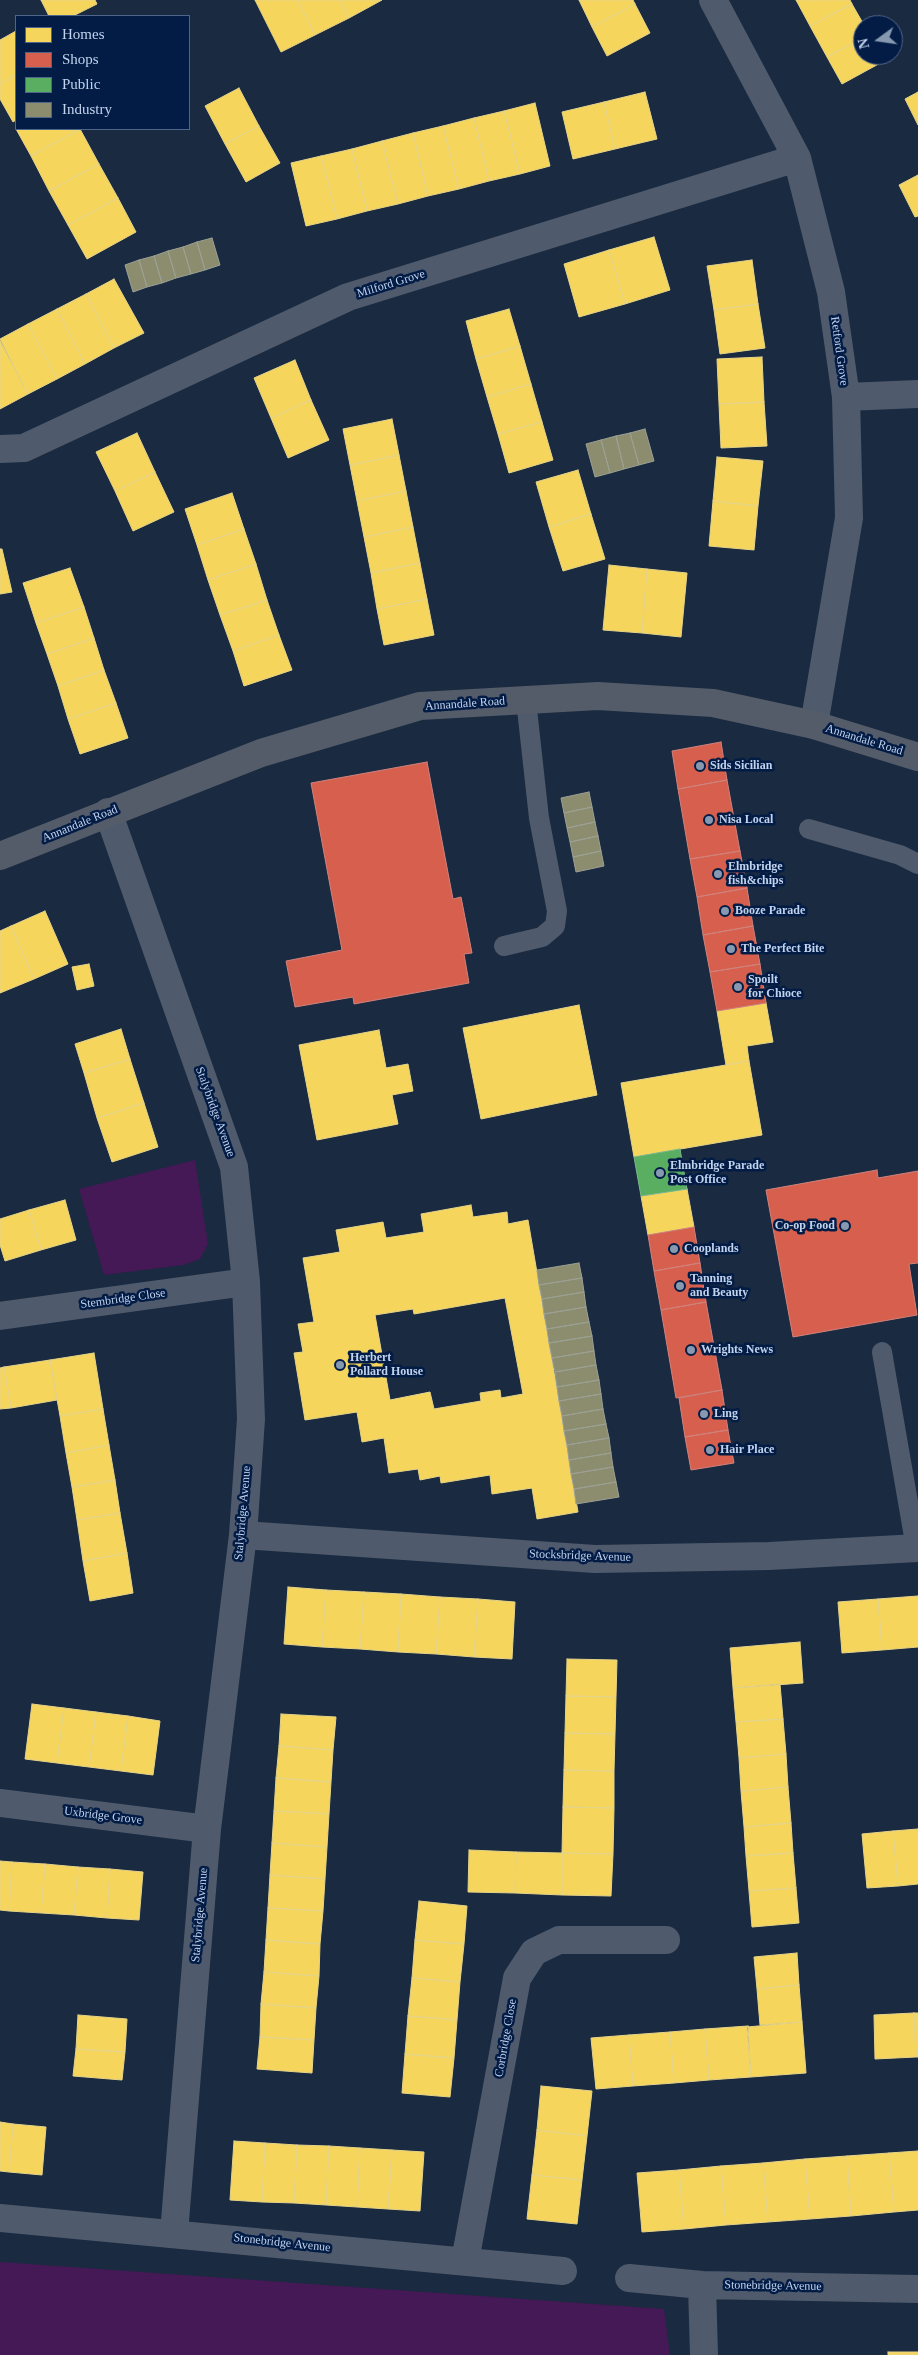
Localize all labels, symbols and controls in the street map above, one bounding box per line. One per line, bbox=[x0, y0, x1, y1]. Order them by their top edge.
legend bbox=[15, 15, 190, 130]
north arrow bbox=[853, 15, 903, 65]
text: Homes bbox=[62, 26, 105, 42]
text: N bbox=[855, 37, 872, 50]
text: Shops bbox=[62, 51, 99, 67]
text: Public bbox=[62, 76, 100, 92]
text: Industry bbox=[62, 101, 112, 117]
street label: Milford Grove bbox=[355, 267, 427, 301]
street label: Retford Grove bbox=[827, 316, 851, 386]
street label: Annandale Road bbox=[424, 694, 506, 714]
street label: Annandale Road bbox=[823, 721, 905, 759]
place label: Sids Sicilian bbox=[710, 759, 772, 773]
marker: Sids Sicilian bbox=[694, 760, 706, 772]
street label: Annandale Road bbox=[40, 802, 120, 846]
place label: Nisa Local bbox=[719, 813, 773, 827]
marker: Nisa Local bbox=[703, 814, 715, 826]
place label: Elmbridge fish&chips bbox=[728, 860, 783, 888]
marker: Elmbridge fish&chips bbox=[712, 868, 724, 880]
place label: Booze Parade bbox=[735, 904, 805, 918]
marker: Booze Parade bbox=[719, 905, 731, 917]
place label: The Perfect Bite bbox=[741, 942, 824, 956]
marker: The Perfect Bite bbox=[725, 943, 737, 955]
place label: Spoilt for Chioce bbox=[748, 973, 802, 1001]
marker: Spoilt for Chioce bbox=[732, 981, 744, 993]
street label: Stalybridge Avenue bbox=[192, 1065, 238, 1159]
place label: Elmbridge Parade Post Office bbox=[670, 1159, 764, 1187]
marker: Elmbridge Parade Post Office bbox=[654, 1167, 666, 1179]
place label: Co-op Food bbox=[775, 1219, 835, 1233]
marker: Co-op Food bbox=[839, 1220, 851, 1232]
place label: Cooplands bbox=[684, 1242, 739, 1256]
marker: Cooplands bbox=[668, 1243, 680, 1255]
place label: Tanning and Beauty bbox=[690, 1272, 748, 1300]
marker: Tanning and Beauty bbox=[674, 1280, 686, 1292]
street label: Stembridge Close bbox=[80, 1286, 166, 1312]
place label: Wrights News bbox=[701, 1343, 773, 1357]
marker: Wrights News bbox=[685, 1344, 697, 1356]
place label: Herbert Pollard House bbox=[350, 1351, 423, 1379]
marker: Herbert Pollard House bbox=[334, 1359, 346, 1371]
place label: Ling bbox=[714, 1407, 738, 1421]
marker: Ling bbox=[698, 1408, 710, 1420]
place label: Hair Place bbox=[720, 1443, 774, 1457]
marker: Hair Place bbox=[704, 1444, 716, 1456]
street label: Stalybridge Avenue bbox=[232, 1465, 254, 1561]
street label: Stocksbridge Avenue bbox=[529, 1547, 631, 1565]
street label: Uxbridge Grove bbox=[63, 1804, 143, 1828]
street label: Stalybridge Avenue bbox=[189, 1867, 211, 1963]
street label: Corbridge Close bbox=[492, 1998, 520, 2078]
street label: Stonebridge Avenue bbox=[233, 2231, 331, 2255]
street label: Stonebridge Avenue bbox=[724, 2278, 822, 2294]

